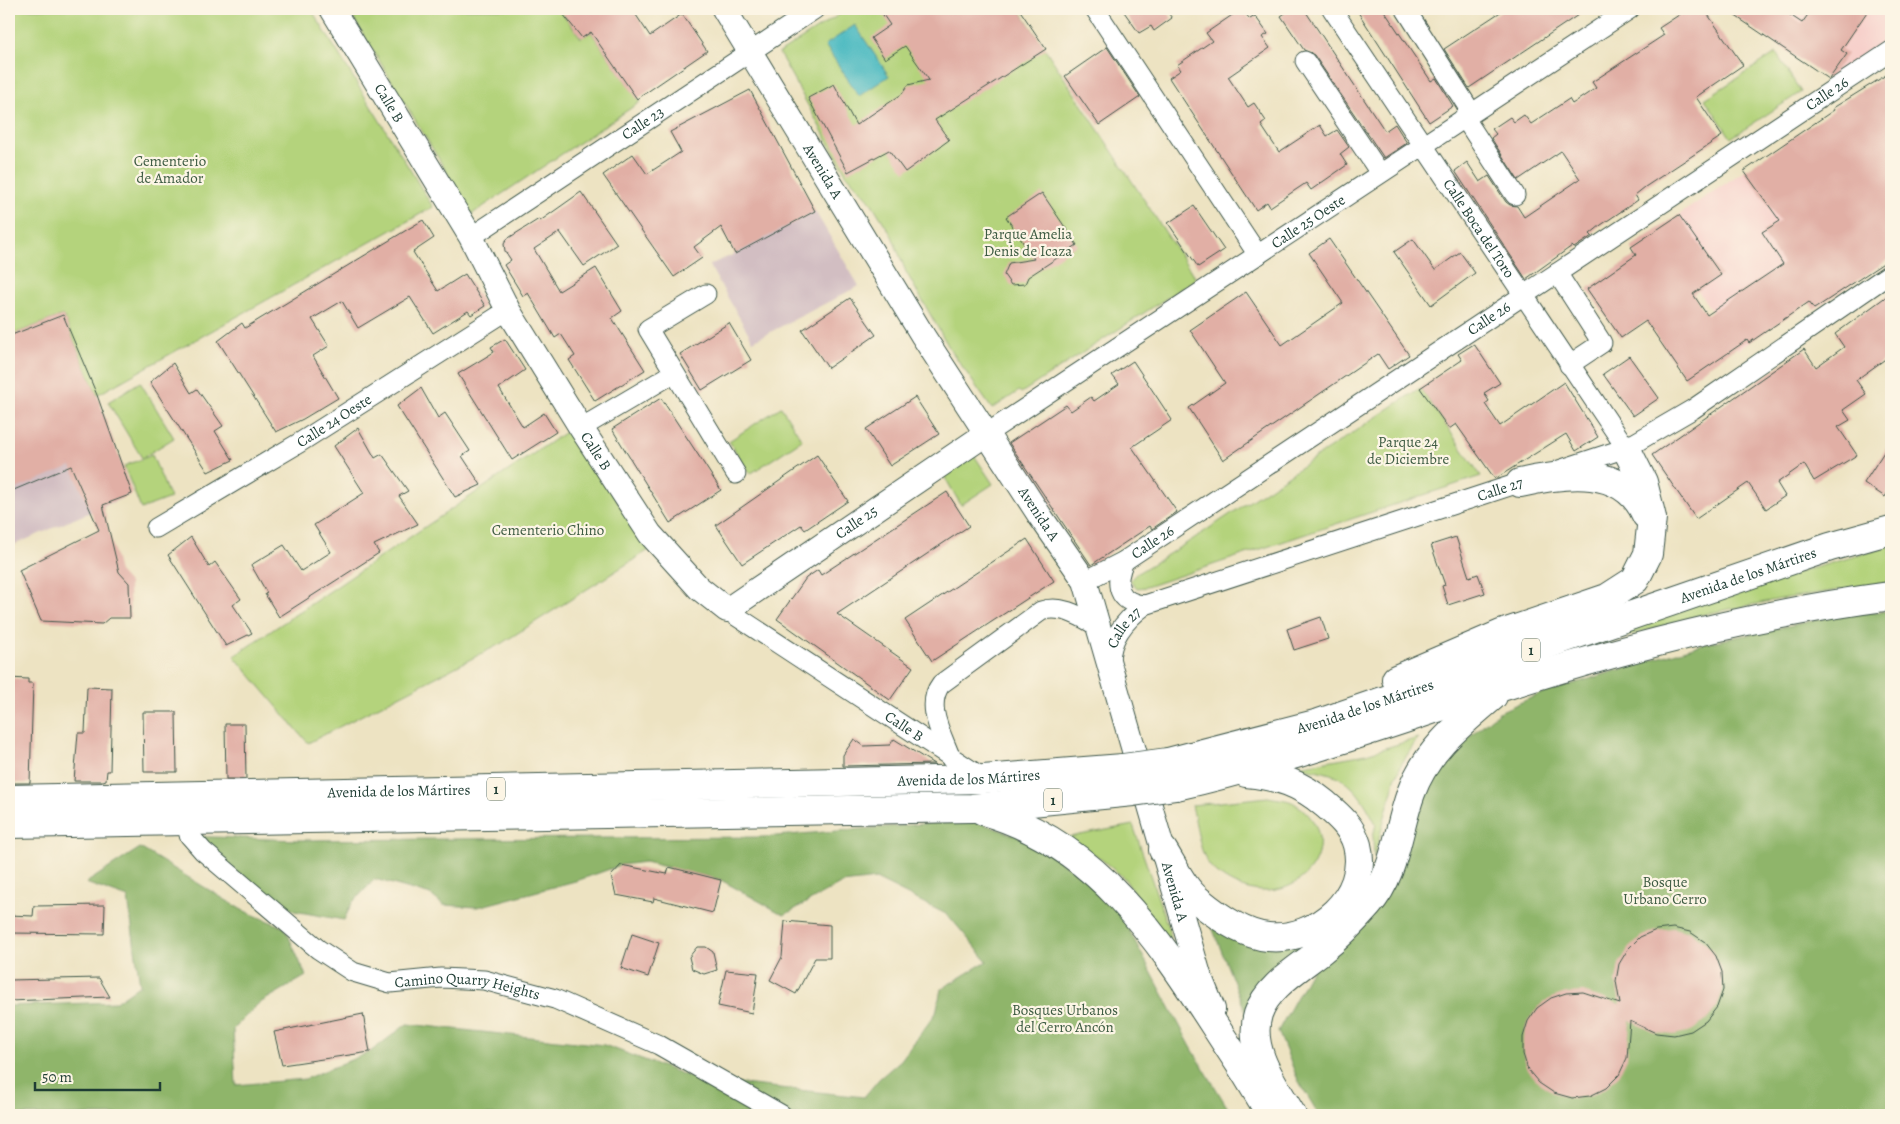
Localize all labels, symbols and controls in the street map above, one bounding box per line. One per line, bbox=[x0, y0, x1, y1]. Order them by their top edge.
street label: Calle 26 bbox=[1802, 72, 1852, 115]
street label: Calle B bbox=[370, 80, 409, 126]
street label: Calle 23 bbox=[618, 102, 668, 144]
street label: Avenida A bbox=[798, 139, 847, 203]
park label: Cementerio de Amador bbox=[134, 151, 206, 188]
street label: Calle Boca del Toro bbox=[1439, 175, 1519, 282]
street label: Calle 25 Oeste bbox=[1267, 190, 1349, 253]
park label: Parque Amelia Denis de Icaza bbox=[984, 224, 1072, 261]
street label: Calle 26 bbox=[1464, 297, 1514, 340]
street label: Calle 24 Oeste bbox=[293, 389, 376, 452]
street label: Calle B bbox=[576, 428, 616, 474]
park label: Parque 24 de Diciembre bbox=[1367, 432, 1449, 469]
street label: Calle 27 bbox=[1475, 472, 1526, 506]
street label: Avenida A bbox=[1013, 482, 1064, 545]
street label: Calle 25 bbox=[831, 501, 881, 544]
park label: Cementerio Chino bbox=[492, 520, 604, 540]
street label: Calle 26 bbox=[1127, 521, 1178, 564]
street label: Avenida de los Mártires bbox=[1676, 542, 1819, 608]
street label: Calle 27 bbox=[1102, 602, 1146, 651]
road number: 1 bbox=[1522, 638, 1540, 662]
street label: Avenida de los Mártires bbox=[1294, 674, 1436, 739]
street label: Calle B bbox=[881, 706, 927, 746]
street label: Avenida de los Mártires bbox=[896, 765, 1041, 791]
road number: 1 bbox=[487, 778, 505, 801]
street label: Avenida de los Mártires bbox=[326, 780, 471, 802]
road number: 1 bbox=[1044, 788, 1062, 812]
street label: Avenida A bbox=[1157, 859, 1193, 924]
park label: Bosque Urbano Cerro bbox=[1623, 872, 1707, 909]
street label: Camino Quarry Heights bbox=[393, 968, 542, 1005]
park label: Bosques Urbanos del Cerro Ancón bbox=[1012, 1000, 1118, 1037]
scale bar bbox=[35, 1059, 160, 1091]
text: 50 m bbox=[42, 1067, 72, 1087]

